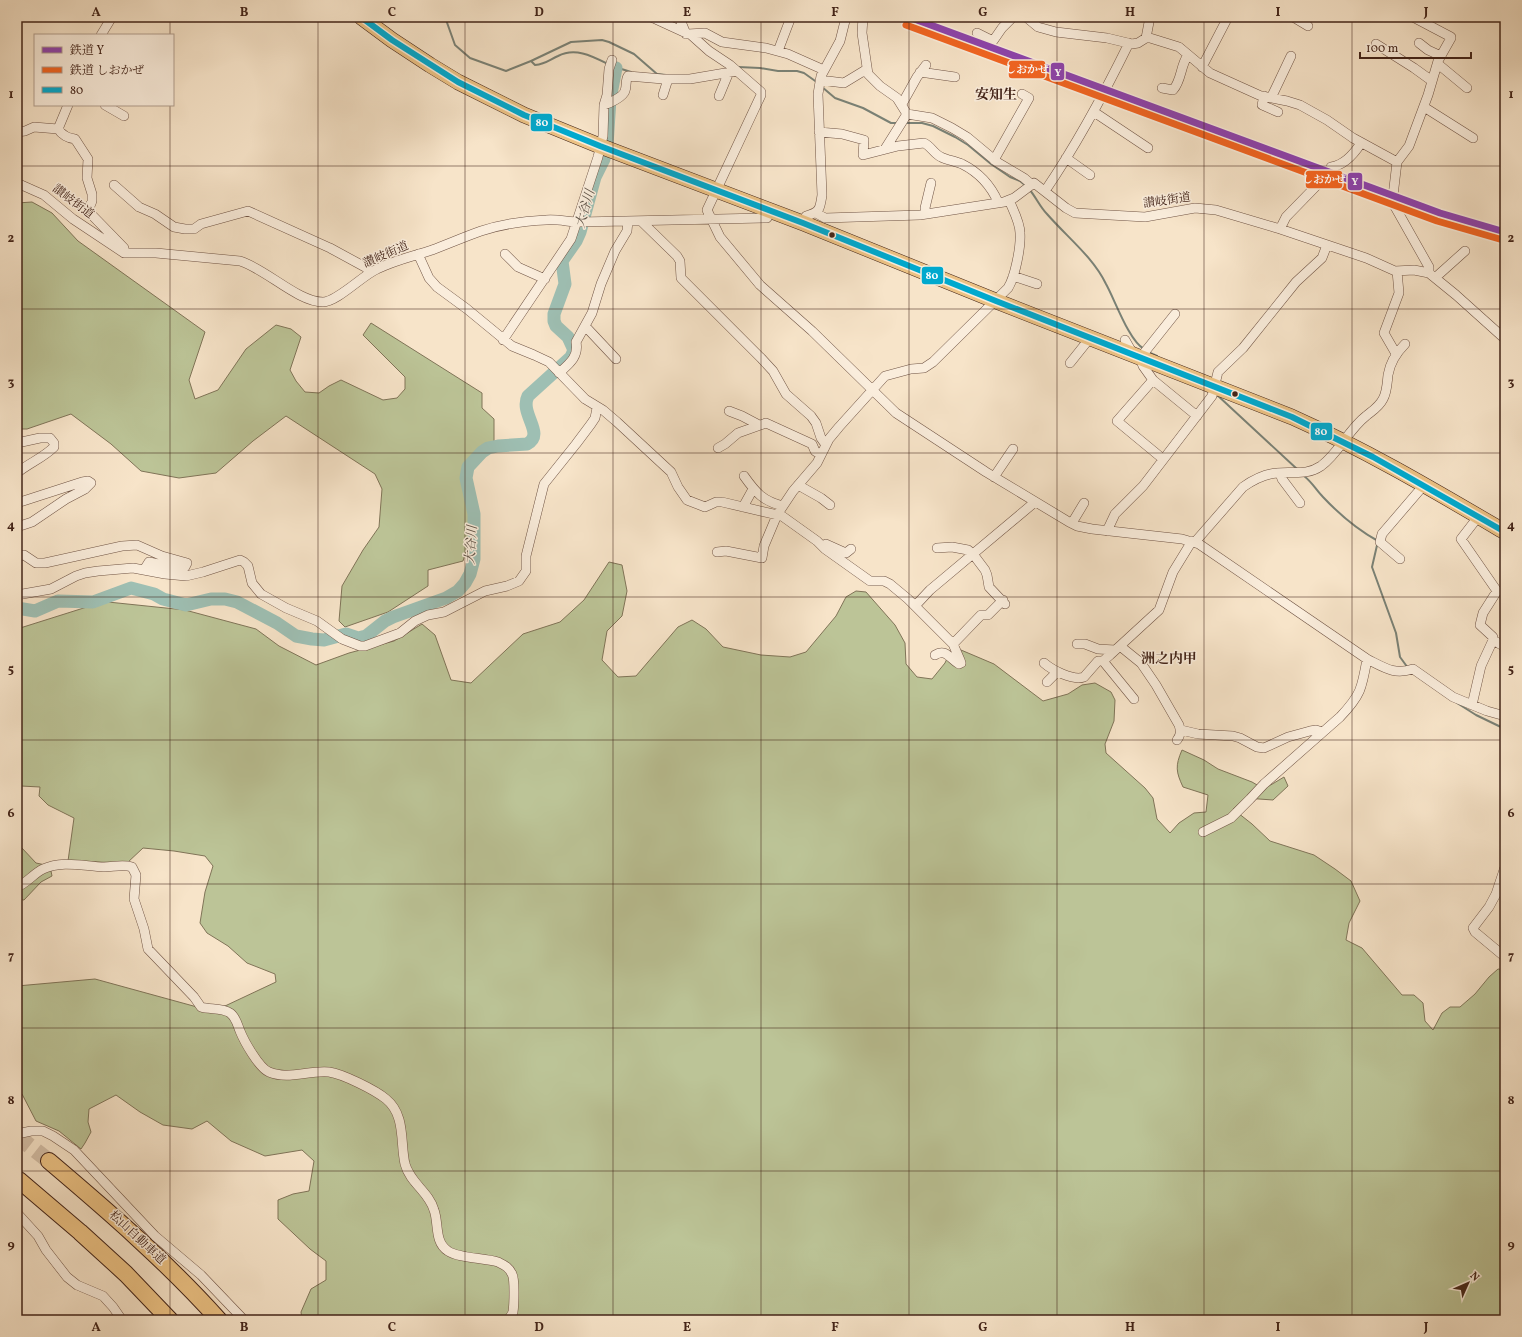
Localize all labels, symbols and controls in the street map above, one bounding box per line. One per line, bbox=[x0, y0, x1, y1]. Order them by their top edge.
text: A bbox=[91, 4, 101, 22]
text: B bbox=[240, 4, 249, 22]
text: C bbox=[388, 4, 396, 22]
text: D bbox=[534, 4, 544, 22]
text: E bbox=[683, 4, 691, 22]
text: F bbox=[831, 4, 839, 22]
text: G bbox=[978, 4, 988, 22]
text: H bbox=[1125, 4, 1135, 22]
text: I bbox=[1276, 4, 1281, 22]
text: J bbox=[1423, 4, 1429, 22]
legend bbox=[34, 34, 174, 106]
scale bar bbox=[1360, 34, 1471, 60]
text: 100 m bbox=[1366, 41, 1399, 57]
text: 鉄道 Y bbox=[69, 43, 104, 59]
line badge: しおかぜ bbox=[1008, 60, 1046, 79]
line badge: Y bbox=[1050, 62, 1065, 81]
text: 鉄道 しおかぜ bbox=[69, 63, 144, 79]
text: しおかぜ bbox=[1005, 63, 1049, 78]
text: Y bbox=[1055, 66, 1062, 81]
text: 80 bbox=[70, 83, 83, 99]
text: 1 bbox=[8, 86, 14, 104]
district label: 安知生 bbox=[975, 86, 1017, 105]
text: 1 bbox=[1508, 86, 1514, 104]
line badge: 80 bbox=[530, 113, 553, 132]
text: 80 bbox=[536, 116, 549, 131]
line badge: しおかぜ bbox=[1305, 170, 1343, 189]
line badge: Y bbox=[1347, 172, 1363, 191]
text: しおかぜ bbox=[1302, 173, 1346, 188]
text: Y bbox=[1352, 175, 1359, 190]
street label: 讃岐街道 bbox=[49, 181, 97, 223]
water label: 大谷川 bbox=[572, 186, 601, 230]
street label: 讃岐街道 bbox=[1142, 190, 1192, 212]
text: 2 bbox=[8, 230, 15, 248]
unlabelled marker bbox=[827, 230, 837, 240]
text: 2 bbox=[1508, 230, 1515, 248]
street label: 讃岐街道 bbox=[361, 238, 411, 272]
line badge: 80 bbox=[921, 266, 944, 285]
text: 80 bbox=[926, 269, 939, 284]
text: 3 bbox=[8, 374, 15, 392]
text: 3 bbox=[1508, 374, 1515, 392]
unlabelled marker bbox=[1230, 389, 1240, 399]
line badge: 80 bbox=[1310, 422, 1333, 441]
text: 80 bbox=[1315, 425, 1328, 440]
text: 4 bbox=[7, 517, 15, 535]
text: 4 bbox=[1507, 517, 1515, 535]
water label: 大谷川 bbox=[462, 523, 482, 565]
district label: 洲之内甲 bbox=[1141, 650, 1197, 669]
text: 5 bbox=[8, 661, 14, 679]
text: 5 bbox=[1508, 661, 1514, 679]
text: 6 bbox=[7, 805, 15, 823]
text: 6 bbox=[1507, 805, 1515, 823]
text: 7 bbox=[8, 948, 14, 966]
text: 7 bbox=[1508, 948, 1514, 966]
text: 8 bbox=[7, 1092, 15, 1110]
text: 8 bbox=[1507, 1092, 1515, 1110]
street label: 松山自動車道 bbox=[105, 1208, 169, 1268]
text: 9 bbox=[7, 1236, 15, 1254]
text: 9 bbox=[1507, 1236, 1515, 1254]
north arrow bbox=[1448, 1263, 1488, 1303]
text: N bbox=[1466, 1269, 1482, 1285]
text: A bbox=[91, 1319, 101, 1337]
text: B bbox=[240, 1319, 249, 1337]
text: C bbox=[388, 1319, 396, 1337]
text: D bbox=[534, 1319, 544, 1337]
text: E bbox=[683, 1319, 691, 1337]
text: F bbox=[831, 1319, 839, 1337]
text: G bbox=[978, 1319, 988, 1337]
text: H bbox=[1125, 1319, 1135, 1337]
text: I bbox=[1276, 1319, 1281, 1337]
text: J bbox=[1423, 1319, 1429, 1337]

